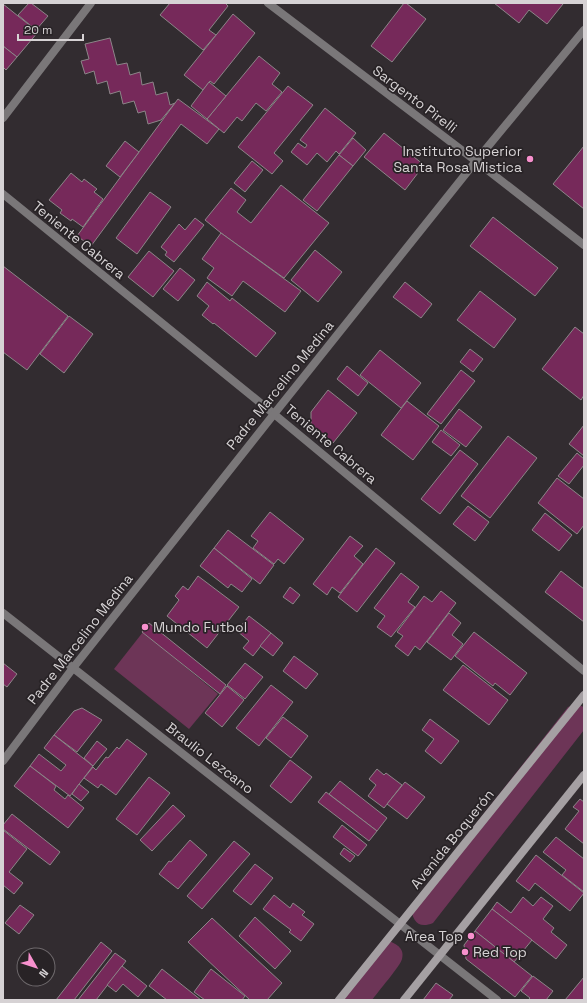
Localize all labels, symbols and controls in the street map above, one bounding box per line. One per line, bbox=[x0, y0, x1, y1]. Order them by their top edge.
scale bar bbox=[18, 16, 83, 42]
text: 20 m bbox=[24, 22, 52, 38]
street label: Sargento Pirelli bbox=[369, 61, 461, 137]
place label: Instituto Superior Santa Rosa Mistica bbox=[393, 142, 522, 176]
marker: Instituto Superior Santa Rosa Mistica bbox=[525, 154, 535, 164]
street label: Teniente Cabrera bbox=[29, 197, 129, 283]
street label: Padre Marcelino Medina bbox=[222, 317, 338, 453]
street label: Teniente Cabrera bbox=[281, 400, 381, 488]
street label: Padre Marcelino Medina bbox=[23, 570, 137, 708]
place label: Mundo Futbol bbox=[153, 618, 247, 636]
marker: Mundo Futbol bbox=[140, 622, 150, 632]
street label: Braulio Lezcano bbox=[163, 718, 257, 798]
street label: Avenida Boquerón bbox=[406, 786, 498, 892]
place label: Area Top bbox=[405, 927, 463, 945]
marker: Area Top bbox=[466, 931, 476, 941]
place label: Red Top bbox=[473, 943, 527, 961]
north arrow bbox=[16, 947, 56, 987]
marker: Red Top bbox=[460, 947, 470, 957]
text: N bbox=[36, 966, 52, 981]

